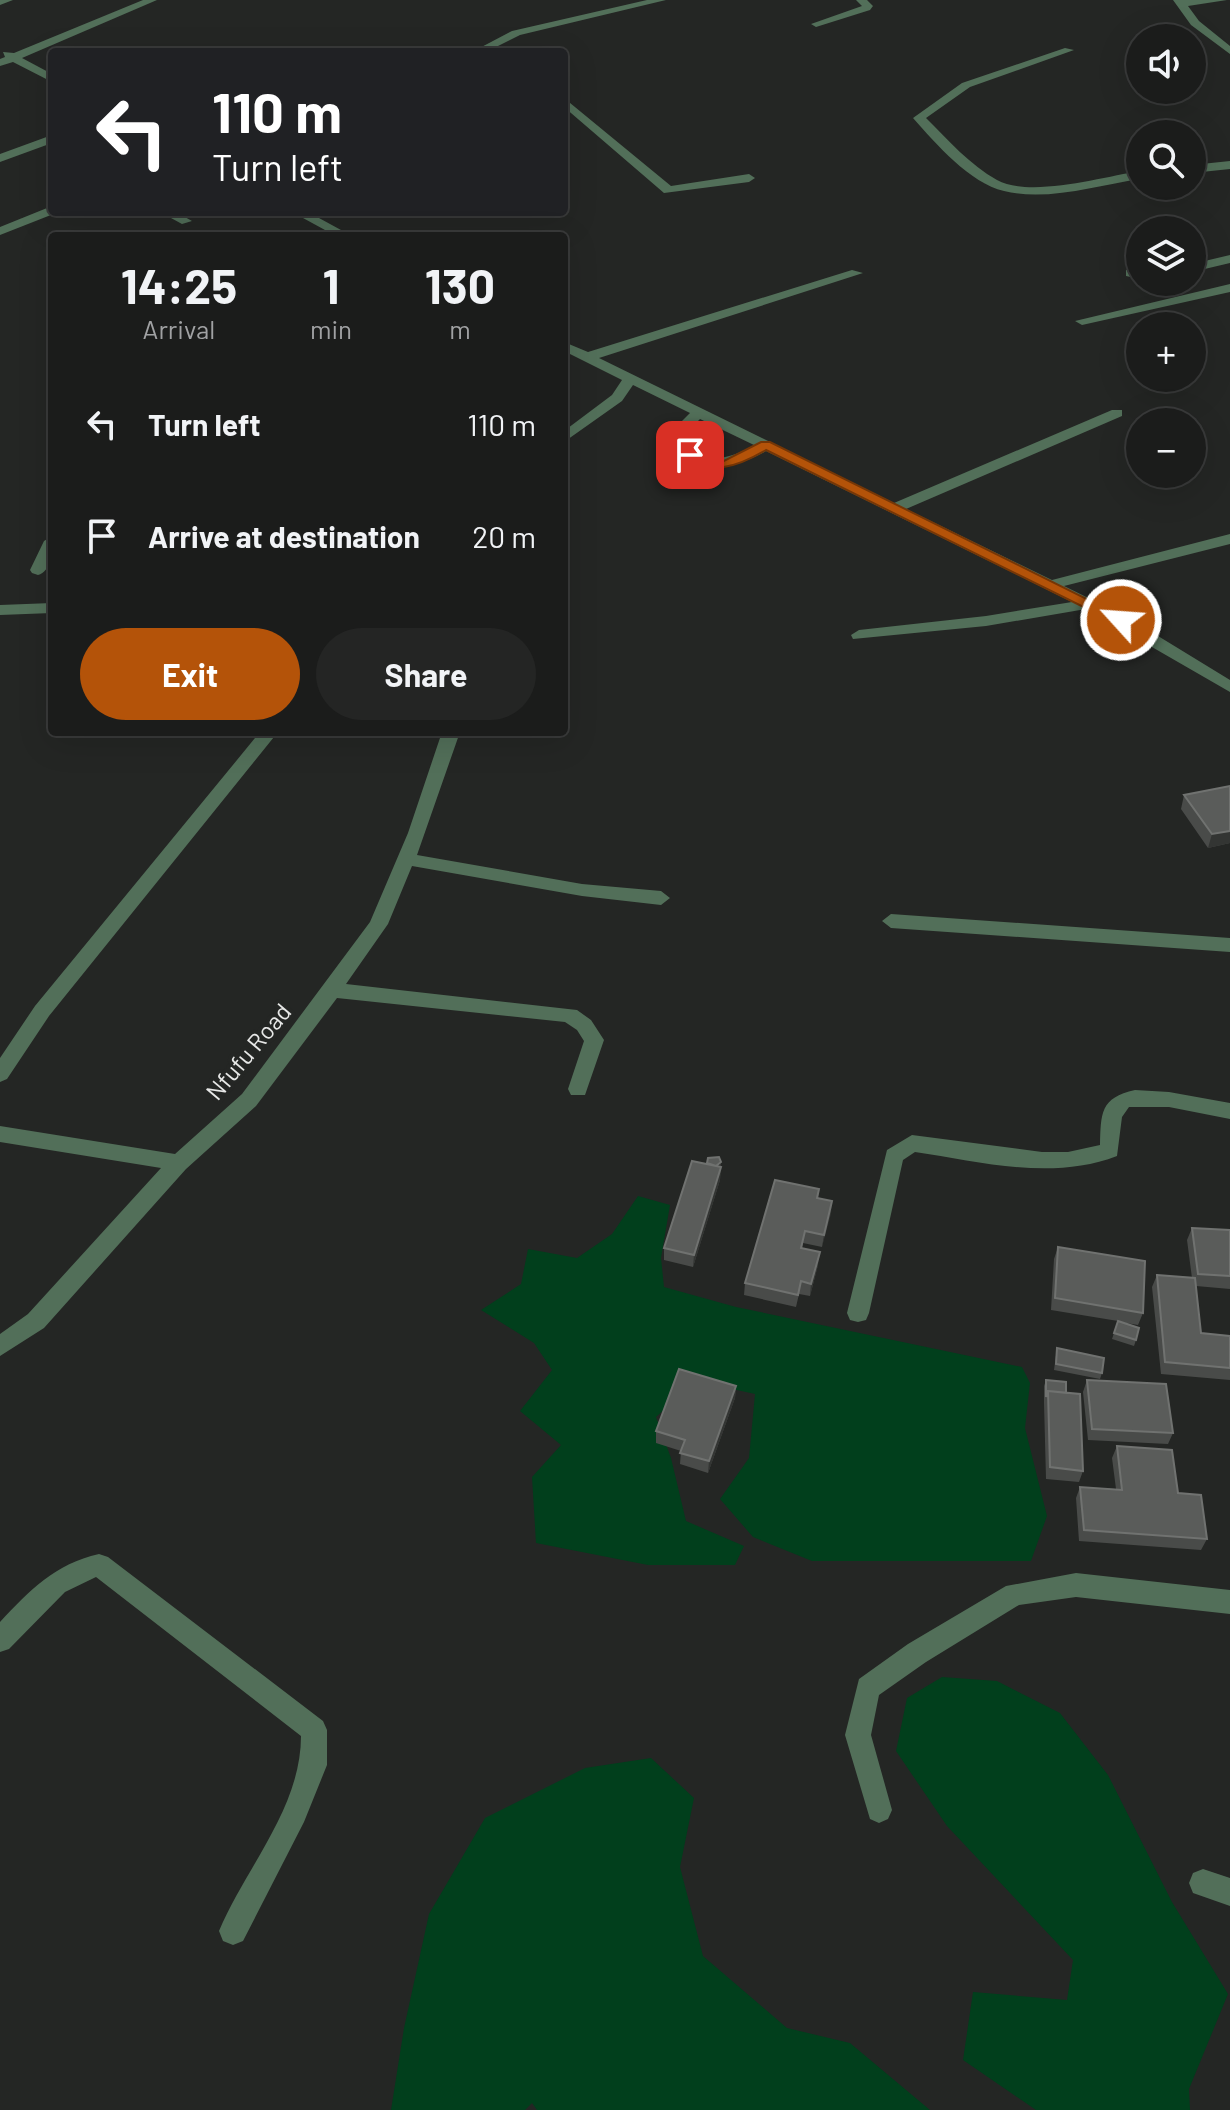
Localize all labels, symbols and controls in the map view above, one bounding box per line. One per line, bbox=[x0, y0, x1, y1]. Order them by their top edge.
map controls bbox=[1126, 24, 1206, 488]
button: sound bbox=[1126, 24, 1206, 104]
text: 110 m bbox=[212, 77, 342, 144]
icon: left bbox=[80, 80, 184, 184]
button: search bbox=[1126, 120, 1206, 200]
text: Turn left bbox=[212, 145, 343, 188]
button: layers bbox=[1126, 216, 1206, 296]
text: 14:25 bbox=[121, 256, 237, 314]
text: 1 bbox=[322, 256, 339, 314]
text: 130 bbox=[425, 256, 495, 314]
button: + bbox=[1126, 312, 1206, 392]
text: Arrival bbox=[143, 313, 215, 344]
text: min bbox=[310, 313, 352, 344]
text: m bbox=[449, 313, 471, 344]
icon: left bbox=[80, 402, 124, 446]
text: Turn left bbox=[148, 406, 261, 442]
text: 110 m bbox=[467, 406, 536, 442]
button: − bbox=[1126, 408, 1206, 488]
pin bbox=[656, 421, 724, 489]
icon: arrive bbox=[668, 433, 712, 477]
icon: arrive bbox=[80, 514, 124, 558]
text: Arrive at destination bbox=[148, 518, 420, 554]
text: 20 m bbox=[472, 518, 536, 554]
position arrow bbox=[1079, 578, 1163, 662]
button: Exit bbox=[80, 628, 300, 720]
button: Share bbox=[316, 628, 536, 720]
street label: Nfufu Road bbox=[199, 997, 297, 1105]

